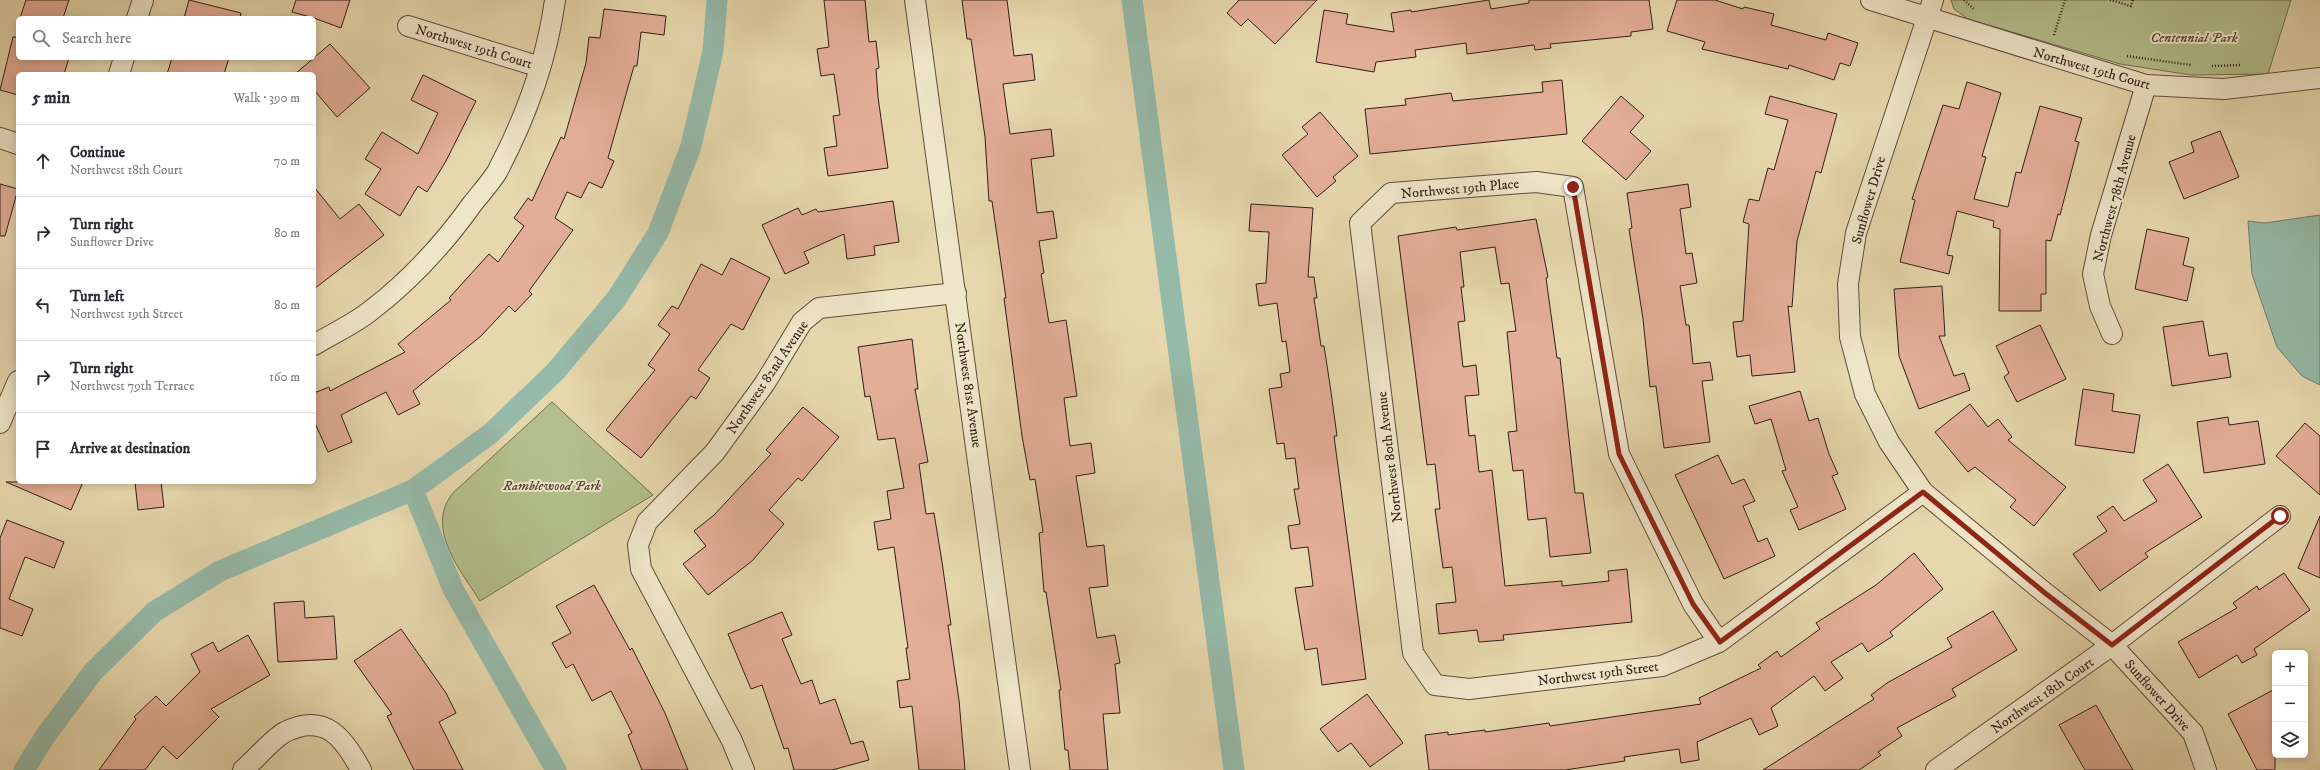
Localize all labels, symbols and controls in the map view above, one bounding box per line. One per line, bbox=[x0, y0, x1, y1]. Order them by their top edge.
search box bbox=[16, 16, 316, 60]
street label: Northwest 19th Court bbox=[413, 21, 535, 73]
icon: search bbox=[30, 27, 52, 49]
text: Search here bbox=[62, 29, 131, 48]
park label: Centennial Park bbox=[2151, 29, 2238, 47]
street label: Northwest 19th Court bbox=[2031, 44, 2153, 94]
text: 5 min bbox=[32, 87, 70, 109]
text: Walk · 390 m bbox=[233, 90, 300, 106]
street label: Northwest 78th Avenue bbox=[2089, 132, 2141, 264]
text: Continue bbox=[70, 143, 125, 162]
icon: ahead bbox=[32, 150, 54, 172]
text: 70 m bbox=[274, 153, 300, 169]
street label: Sunflower Drive bbox=[1848, 154, 1890, 246]
text: Northwest 18th Court bbox=[70, 162, 183, 178]
street label: Northwest 19th Place bbox=[1400, 175, 1520, 203]
route end bbox=[1564, 178, 1582, 196]
text: Turn right bbox=[70, 215, 133, 234]
icon: right bbox=[32, 222, 54, 244]
text: 80 m bbox=[274, 225, 300, 241]
text: Sunflower Drive bbox=[70, 234, 154, 250]
text: Turn left bbox=[70, 287, 124, 306]
icon: left bbox=[32, 294, 54, 316]
text: 80 m bbox=[274, 297, 300, 313]
text: Northwest 19th Street bbox=[70, 306, 183, 322]
street label: Northwest 82nd Avenue bbox=[723, 317, 813, 438]
street label: Northwest 81st Avenue bbox=[950, 321, 986, 449]
text: Turn right bbox=[70, 359, 133, 378]
icon: right bbox=[32, 366, 54, 388]
text: 160 m bbox=[269, 369, 300, 385]
text: Northwest 79th Terrace bbox=[70, 378, 195, 394]
street label: Northwest 80th Avenue bbox=[1373, 390, 1407, 523]
icon: arrive bbox=[32, 438, 54, 460]
text: Arrive at destination bbox=[70, 439, 190, 458]
park label: Ramblewood Park bbox=[502, 477, 601, 495]
route start bbox=[2271, 507, 2289, 525]
map controls bbox=[2272, 650, 2308, 758]
button: + bbox=[2272, 650, 2308, 686]
street label: Northwest 18th Court bbox=[1988, 653, 2098, 738]
street label: Sunflower Drive bbox=[2120, 656, 2194, 735]
street label: Northwest 19th Street bbox=[1537, 658, 1660, 690]
button: − bbox=[2272, 686, 2308, 722]
button: layers bbox=[2272, 722, 2308, 758]

